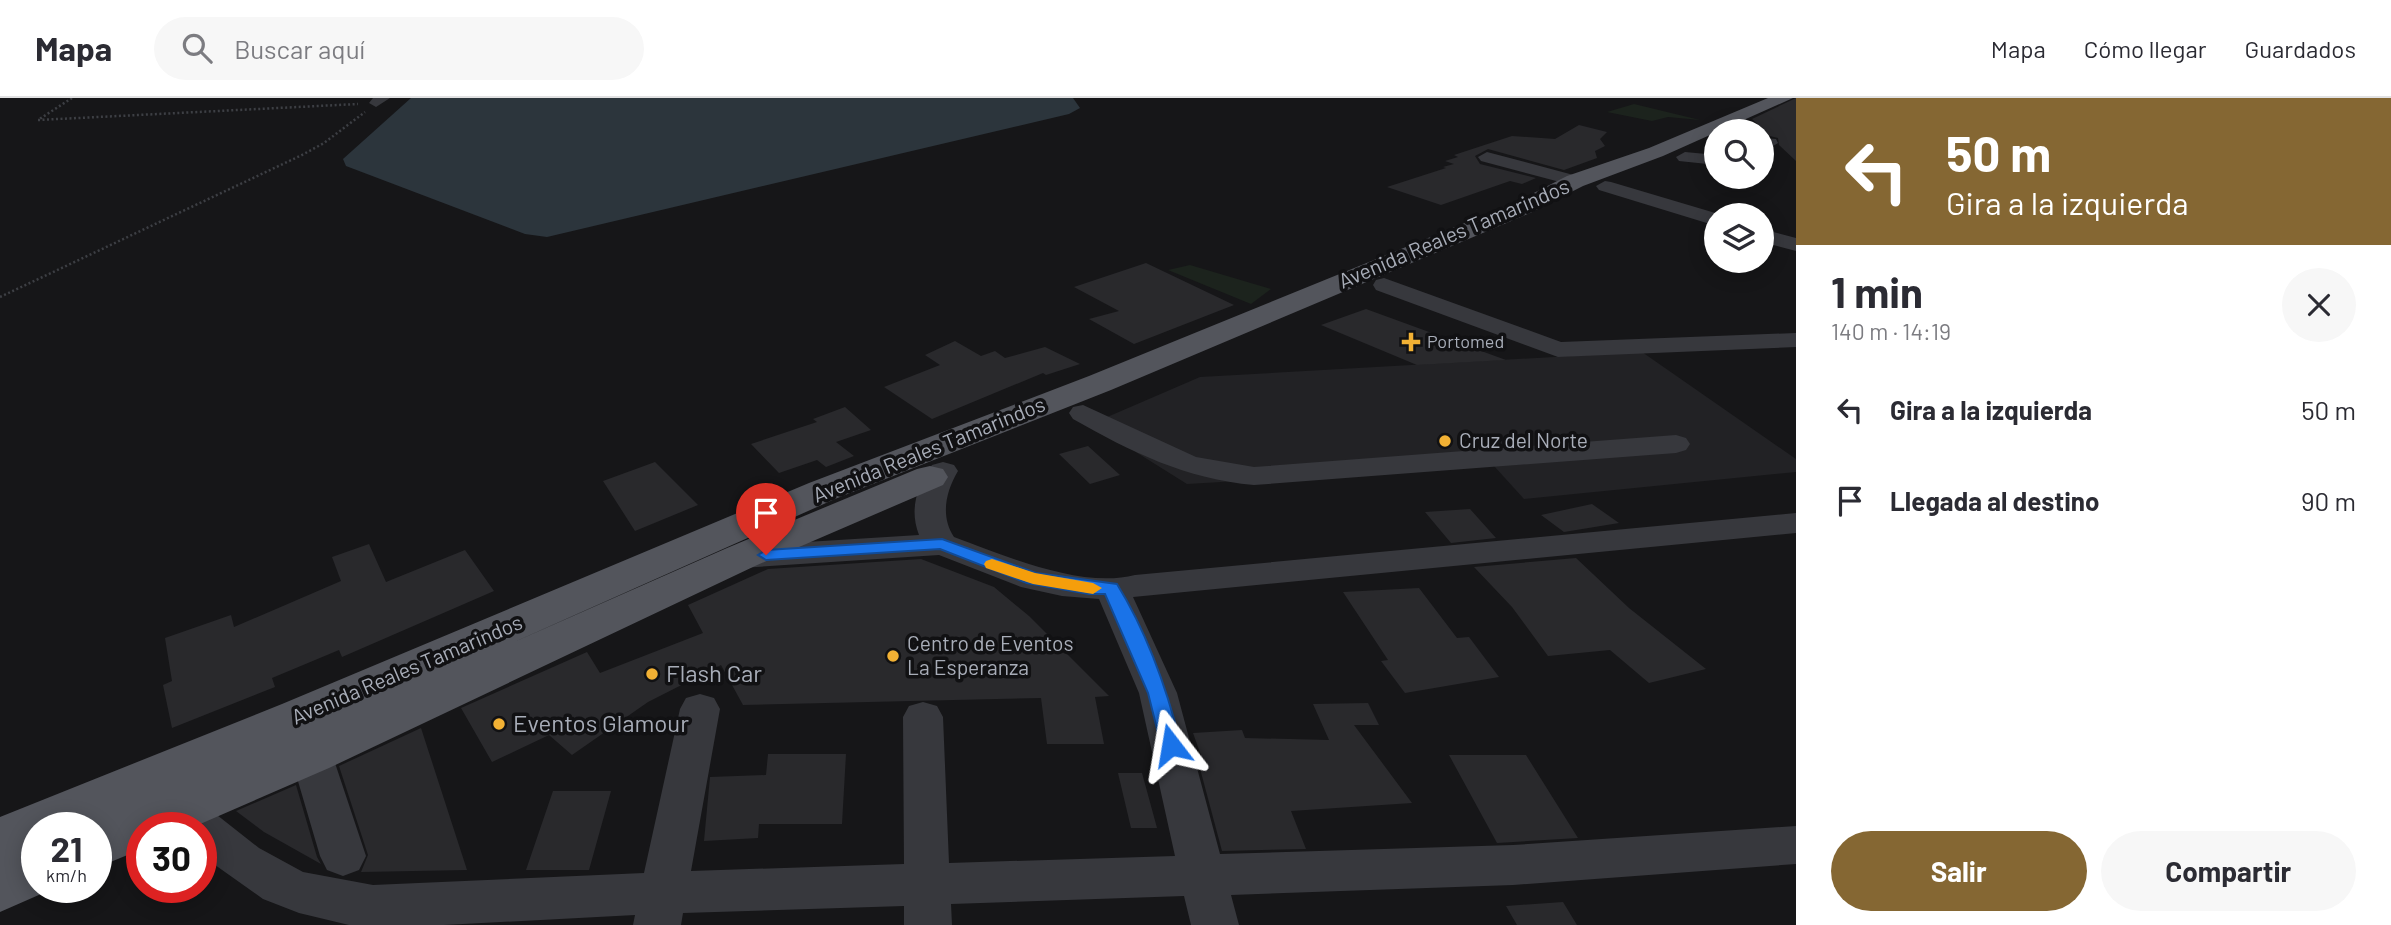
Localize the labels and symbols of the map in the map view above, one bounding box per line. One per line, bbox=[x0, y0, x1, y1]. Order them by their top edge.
street label: Avenida Reales Tamarindos bbox=[1334, 173, 1573, 293]
place label: Portomed bbox=[1427, 330, 1504, 352]
marker: Portomed bbox=[1401, 332, 1421, 352]
street label: Avenida Reales Tamarindos bbox=[809, 390, 1048, 507]
place label: Cruz del Norte bbox=[1459, 427, 1588, 452]
marker: Cruz del Norte bbox=[1437, 433, 1453, 449]
pin bbox=[736, 483, 796, 555]
street label: Avenida Reales Tamarindos bbox=[287, 609, 526, 729]
place label: Centro de Eventos La Esperanza bbox=[907, 630, 1074, 679]
marker: Centro de Eventos La Esperanza bbox=[885, 648, 901, 664]
place label: Flash Car bbox=[666, 658, 762, 687]
marker: Flash Car bbox=[644, 666, 660, 682]
place label: Eventos Glamour bbox=[513, 708, 689, 737]
position arrow bbox=[1134, 708, 1208, 782]
marker: Eventos Glamour bbox=[491, 716, 507, 732]
speed limit sign: 30 bbox=[126, 812, 217, 903]

